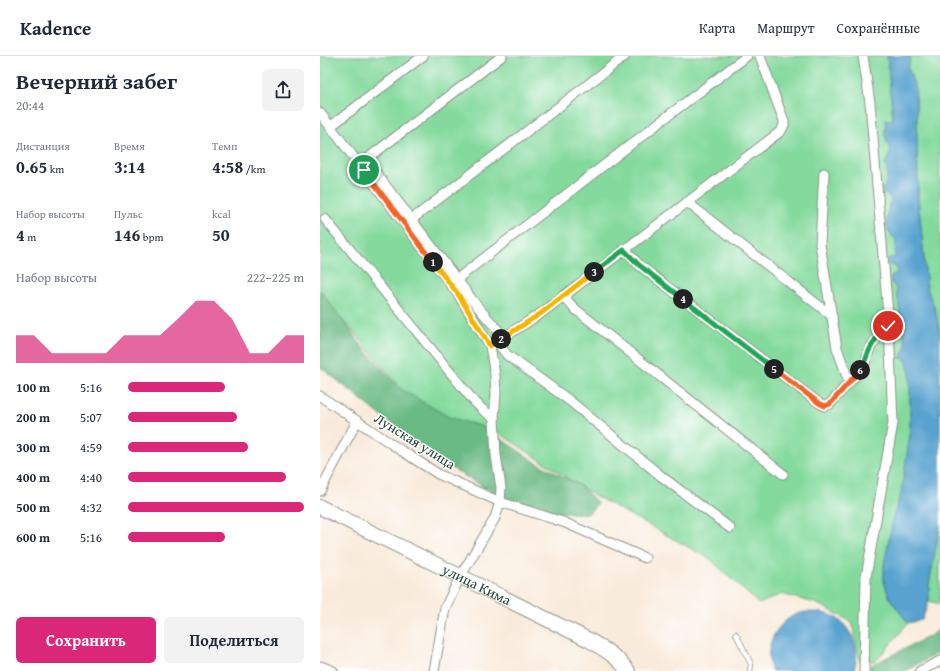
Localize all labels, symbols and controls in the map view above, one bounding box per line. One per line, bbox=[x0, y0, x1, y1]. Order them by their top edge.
text: Kadence bbox=[20, 14, 91, 42]
text: Карта bbox=[699, 18, 735, 38]
text: Маршрут bbox=[757, 18, 815, 38]
text: Сохранённые bbox=[837, 18, 920, 38]
text: Вечерний забег bbox=[16, 65, 177, 97]
button: share bbox=[262, 69, 304, 111]
text: 20:44 bbox=[16, 96, 44, 115]
text: Дистанция bbox=[16, 138, 70, 154]
text: Время bbox=[114, 138, 145, 154]
text: Темп bbox=[212, 138, 237, 154]
pin bbox=[347, 153, 381, 187]
text: 0.65 bbox=[16, 154, 47, 179]
text: 3:14 bbox=[114, 154, 145, 179]
text: 4:58 bbox=[212, 154, 243, 179]
icon: arrive bbox=[353, 159, 375, 181]
text: km bbox=[47, 161, 64, 177]
text: /km bbox=[243, 161, 265, 177]
text: Набор высоты bbox=[16, 206, 85, 222]
text: Пульс bbox=[114, 206, 143, 222]
text: kcal bbox=[212, 206, 231, 222]
text: 4 bbox=[16, 222, 25, 247]
text: 146 bbox=[114, 222, 140, 247]
text: 50 bbox=[212, 222, 230, 247]
text: m bbox=[25, 229, 36, 245]
text: bpm bbox=[140, 229, 163, 245]
pin: 1 bbox=[423, 252, 443, 272]
text: 1 bbox=[430, 254, 436, 270]
pin: 3 bbox=[584, 262, 604, 282]
text: 3 bbox=[591, 264, 597, 280]
text: Набор высоты bbox=[16, 268, 97, 287]
text: 222–225 m bbox=[247, 268, 304, 287]
pin: 4 bbox=[673, 289, 693, 309]
text: 4 bbox=[680, 291, 686, 307]
pin bbox=[871, 309, 905, 343]
icon: check bbox=[877, 315, 899, 337]
pin: 2 bbox=[491, 329, 511, 349]
text: 2 bbox=[498, 331, 504, 347]
pin: 5 bbox=[764, 359, 784, 379]
pin: 6 bbox=[850, 360, 870, 380]
text: 5 bbox=[771, 361, 777, 377]
text: 6 bbox=[857, 362, 863, 378]
text: 100 m bbox=[16, 378, 50, 397]
text: 5:16 bbox=[80, 378, 102, 397]
text: 200 m bbox=[16, 408, 50, 427]
text: 5:07 bbox=[80, 408, 102, 427]
street label: Лунская улица bbox=[371, 408, 460, 474]
text: 300 m bbox=[16, 438, 50, 457]
text: 4:59 bbox=[80, 438, 102, 457]
text: 400 m bbox=[16, 468, 50, 487]
text: 4:40 bbox=[80, 468, 102, 487]
text: 500 m bbox=[16, 498, 50, 517]
text: 4:32 bbox=[80, 498, 102, 517]
text: 600 m bbox=[16, 528, 50, 547]
text: 5:16 bbox=[80, 528, 102, 547]
street label: улица Кима bbox=[438, 559, 515, 610]
button: Сохранить bbox=[16, 617, 156, 663]
button: Поделиться bbox=[164, 617, 304, 663]

